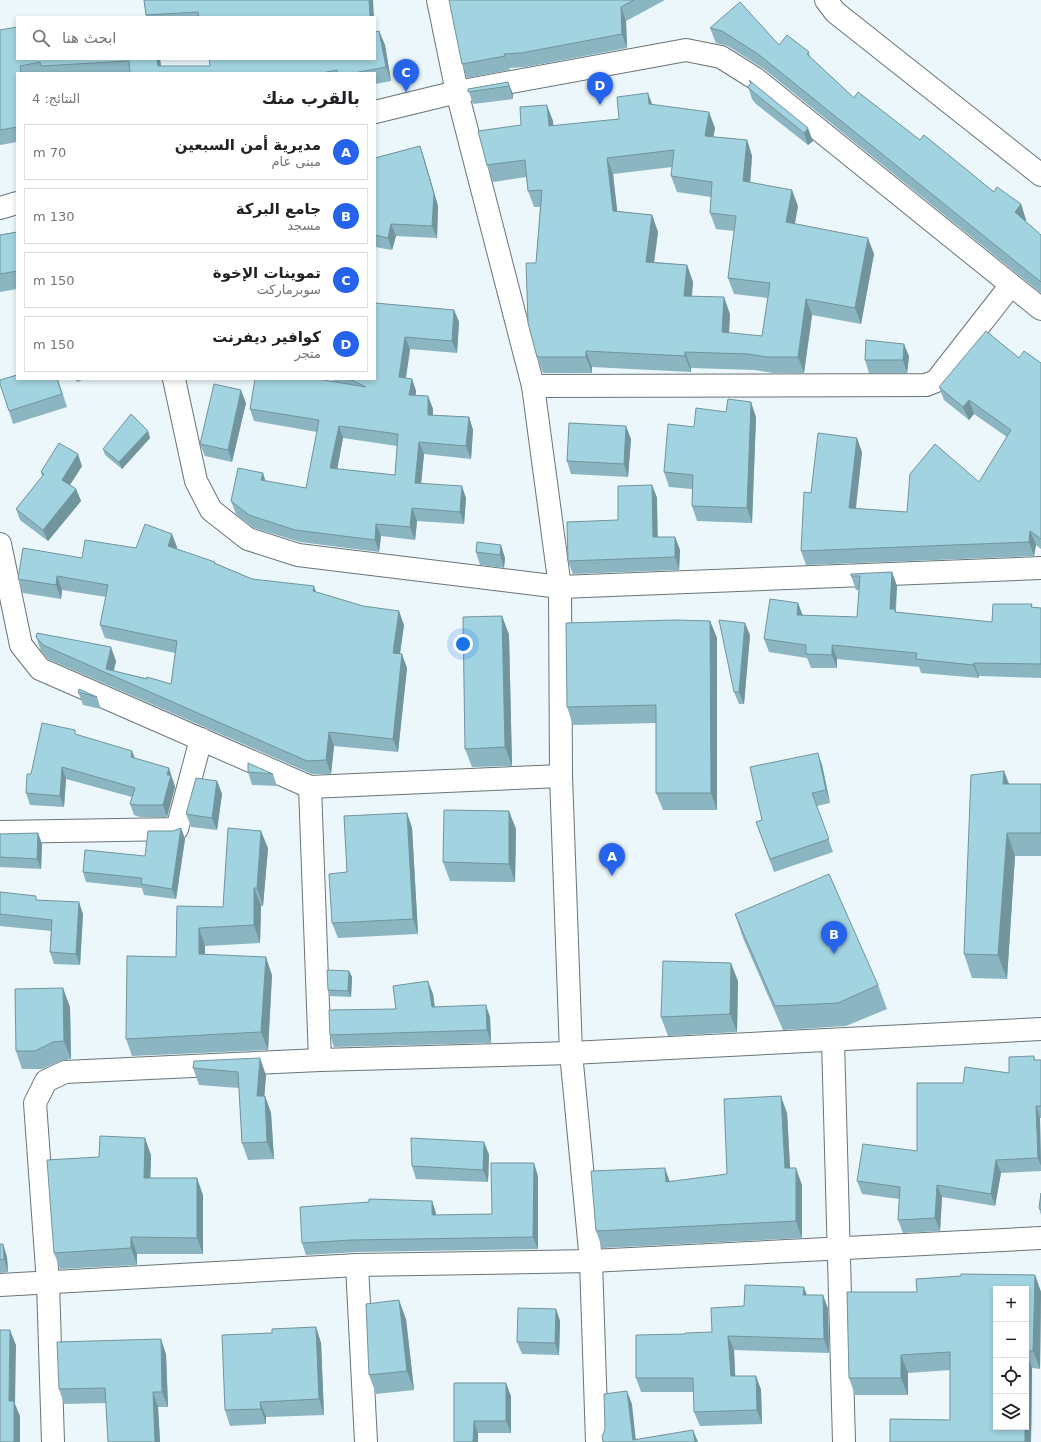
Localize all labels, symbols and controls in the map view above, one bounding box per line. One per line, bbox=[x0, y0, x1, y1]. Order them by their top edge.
search box bbox=[16, 16, 376, 60]
icon: search bbox=[30, 27, 52, 49]
text: ابحث هنا bbox=[62, 29, 117, 47]
pin: C bbox=[393, 59, 419, 92]
pin: D bbox=[587, 72, 613, 105]
text: بالقرب منك bbox=[262, 88, 360, 108]
text: النتائج: 4 bbox=[32, 91, 80, 106]
text: مديرية أمن السبعين bbox=[175, 136, 321, 154]
text: 70 m bbox=[33, 145, 66, 160]
text: A bbox=[341, 145, 351, 160]
text: مبنى عام bbox=[271, 154, 321, 169]
text: جامع البركة bbox=[236, 200, 321, 218]
text: 130 m bbox=[33, 209, 75, 224]
text: B bbox=[341, 209, 351, 224]
text: مسجد bbox=[287, 218, 321, 233]
text: تموينات الإخوة bbox=[213, 264, 321, 282]
text: 150 m bbox=[33, 273, 75, 288]
text: C bbox=[341, 273, 351, 288]
text: سوبرماركت bbox=[256, 282, 321, 297]
text: كوافير ديفرنت bbox=[212, 328, 321, 346]
text: 150 m bbox=[33, 337, 75, 352]
text: D bbox=[341, 337, 351, 352]
text: متجر bbox=[295, 346, 321, 361]
your location bbox=[453, 634, 473, 654]
pin: A bbox=[599, 843, 625, 876]
pin: B bbox=[821, 921, 847, 954]
map controls bbox=[993, 1286, 1029, 1430]
button: + bbox=[993, 1286, 1029, 1322]
button: − bbox=[993, 1322, 1029, 1358]
button: locate bbox=[993, 1358, 1029, 1394]
button: layers bbox=[993, 1394, 1029, 1430]

